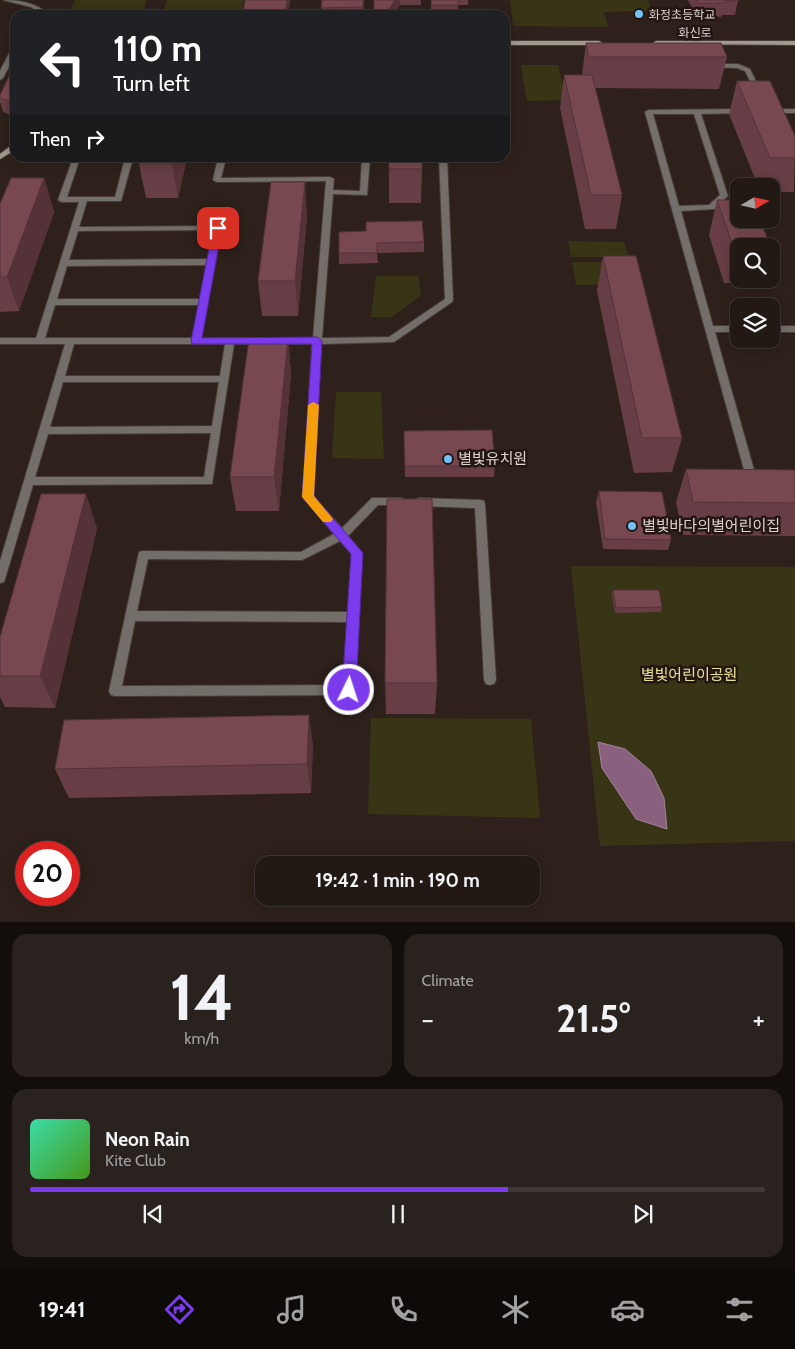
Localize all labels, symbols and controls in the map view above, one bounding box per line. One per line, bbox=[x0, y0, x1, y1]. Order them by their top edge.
place label: 화정초등학교 bbox=[649, 7, 715, 22]
marker: 화정초등학교 bbox=[633, 8, 645, 20]
street label: 화신로 bbox=[678, 25, 712, 40]
text: 110 m bbox=[113, 27, 202, 70]
icon: left bbox=[30, 30, 95, 95]
text: Turn left bbox=[113, 70, 190, 97]
icon: right bbox=[81, 125, 109, 153]
text: Then bbox=[30, 128, 71, 151]
north arrow bbox=[730, 178, 780, 228]
map controls bbox=[730, 178, 780, 348]
pin bbox=[197, 207, 239, 249]
icon: arrive bbox=[204, 214, 232, 242]
button: search bbox=[730, 238, 780, 288]
button: layers bbox=[730, 298, 780, 348]
place label: 별빛유치원 bbox=[458, 450, 527, 468]
marker: 별빛유치원 bbox=[442, 453, 454, 465]
place label: 별빛바다의별어린이집 bbox=[642, 517, 780, 535]
marker: 별빛바다의별어린이집 bbox=[626, 520, 638, 532]
position arrow bbox=[322, 663, 374, 715]
park label: 별빛어린이공원 bbox=[641, 666, 737, 684]
speed limit sign: 20 bbox=[15, 841, 80, 906]
text: 19:42 · 1 min · 190 m bbox=[315, 869, 480, 892]
text: 14 bbox=[170, 957, 234, 1036]
text: Climate bbox=[422, 971, 474, 990]
text: 21.5° bbox=[556, 995, 630, 1042]
text: − bbox=[422, 1002, 434, 1036]
text: + bbox=[753, 1002, 765, 1036]
text: km/h bbox=[184, 1029, 219, 1048]
text: Neon Rain bbox=[105, 1128, 190, 1151]
text: Kite Club bbox=[105, 1151, 166, 1170]
icon: previous bbox=[139, 1200, 167, 1228]
icon: pause bbox=[384, 1200, 412, 1228]
icon: next bbox=[629, 1200, 657, 1228]
icon: directions bbox=[162, 1292, 197, 1327]
icon: music bbox=[274, 1292, 309, 1327]
icon: phone bbox=[386, 1292, 421, 1327]
icon: climate bbox=[498, 1292, 533, 1327]
icon: car bbox=[610, 1292, 645, 1327]
icon: filters bbox=[722, 1292, 757, 1327]
text: 19:41 bbox=[38, 1296, 85, 1323]

